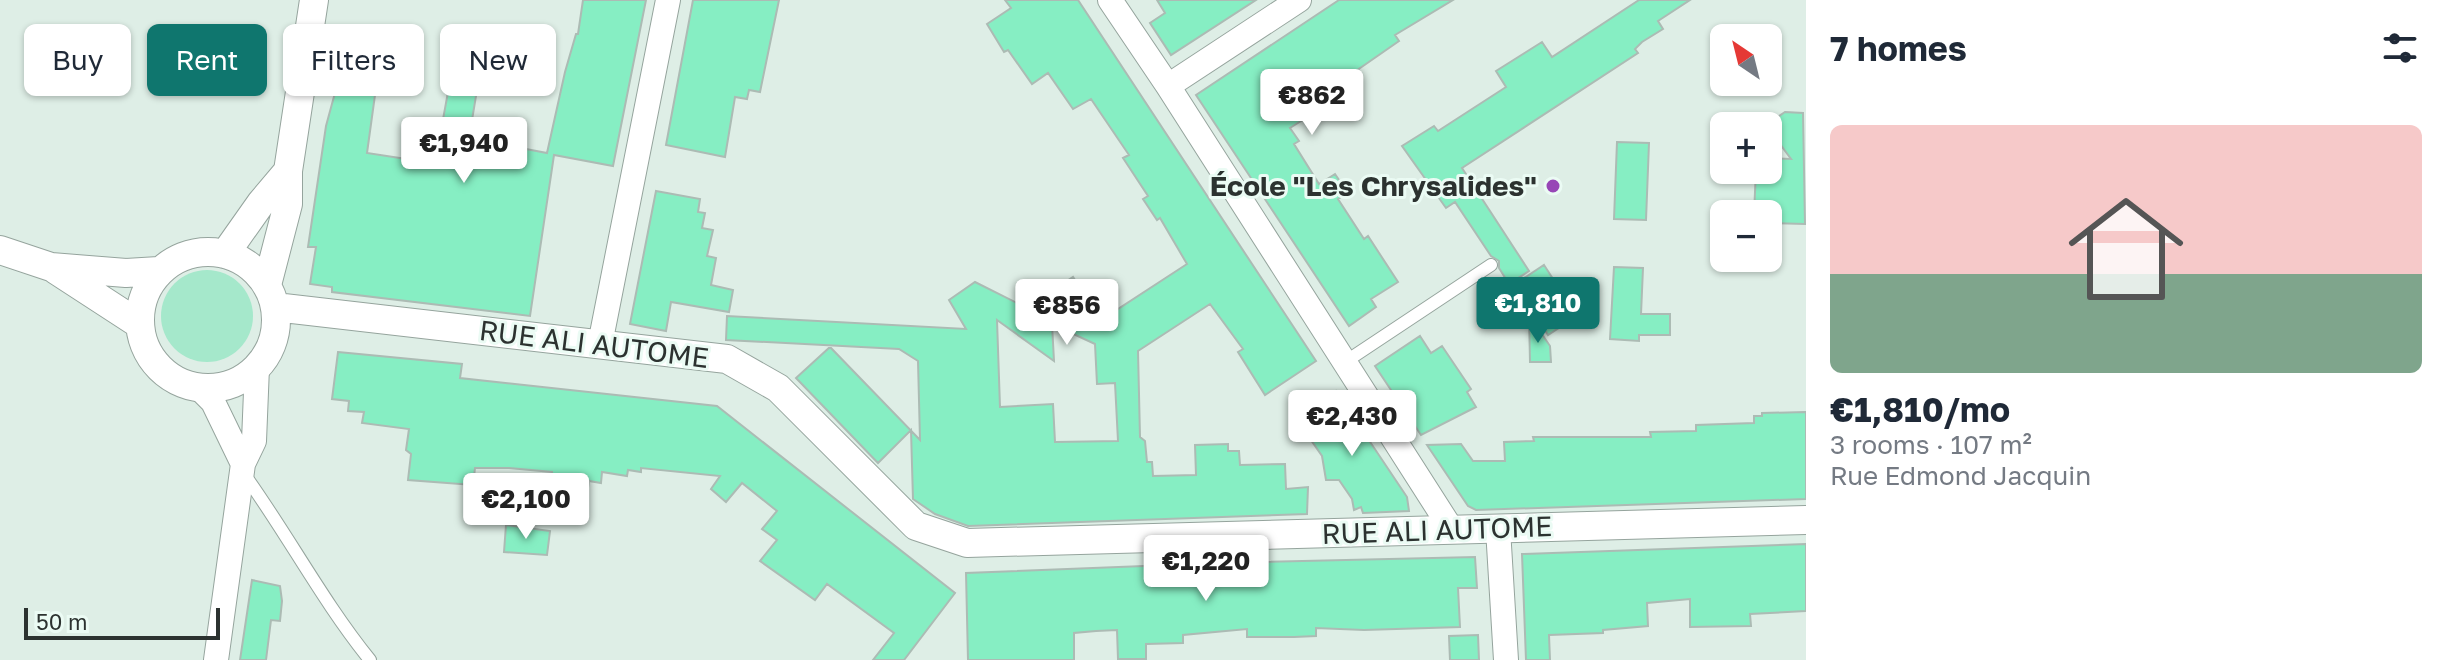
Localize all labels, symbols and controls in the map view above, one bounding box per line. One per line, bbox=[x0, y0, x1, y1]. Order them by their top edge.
chip: Buy bbox=[24, 24, 131, 96]
chip: Rent bbox=[147, 24, 267, 96]
chip: Filters bbox=[283, 24, 424, 96]
chip: New bbox=[440, 24, 556, 96]
north arrow bbox=[1710, 24, 1782, 96]
map controls bbox=[1710, 24, 1782, 272]
icon: filters bbox=[2378, 26, 2422, 70]
text: 7 homes bbox=[1830, 28, 1967, 68]
pin: €862 bbox=[1265, 69, 1359, 137]
text: €862 bbox=[1278, 79, 1346, 110]
button: + bbox=[1710, 112, 1782, 184]
pin: €1,940 bbox=[399, 117, 529, 185]
text: €1,940 bbox=[419, 127, 509, 158]
place label: École "Les Chrysalides" bbox=[1210, 169, 1537, 202]
marker: École "Les Chrysalides" bbox=[1544, 177, 1562, 195]
icon: home bbox=[2054, 177, 2198, 321]
button: − bbox=[1710, 200, 1782, 272]
pin: €1,810 bbox=[1473, 277, 1603, 345]
pin: €856 bbox=[1020, 279, 1114, 347]
text: €1,810 bbox=[1495, 287, 1581, 318]
text: €856 bbox=[1033, 289, 1101, 320]
street label: RUE ALI AUTOME bbox=[477, 313, 711, 374]
text: €1,810/mo bbox=[1830, 389, 2010, 429]
pin: €2,430 bbox=[1287, 390, 1417, 458]
text: €2,430 bbox=[1306, 400, 1398, 431]
text: 3 rooms · 107 m² bbox=[1830, 429, 2032, 460]
text: Rue Edmond Jacquin bbox=[1830, 460, 2091, 491]
pin: €2,100 bbox=[461, 473, 591, 541]
text: €2,100 bbox=[481, 483, 571, 514]
street label: RUE ALI AUTOME bbox=[1321, 509, 1553, 550]
pin: €1,220 bbox=[1141, 535, 1271, 603]
text: €1,220 bbox=[1162, 545, 1250, 576]
scale bar bbox=[24, 604, 220, 640]
text: 50 m bbox=[36, 608, 87, 635]

